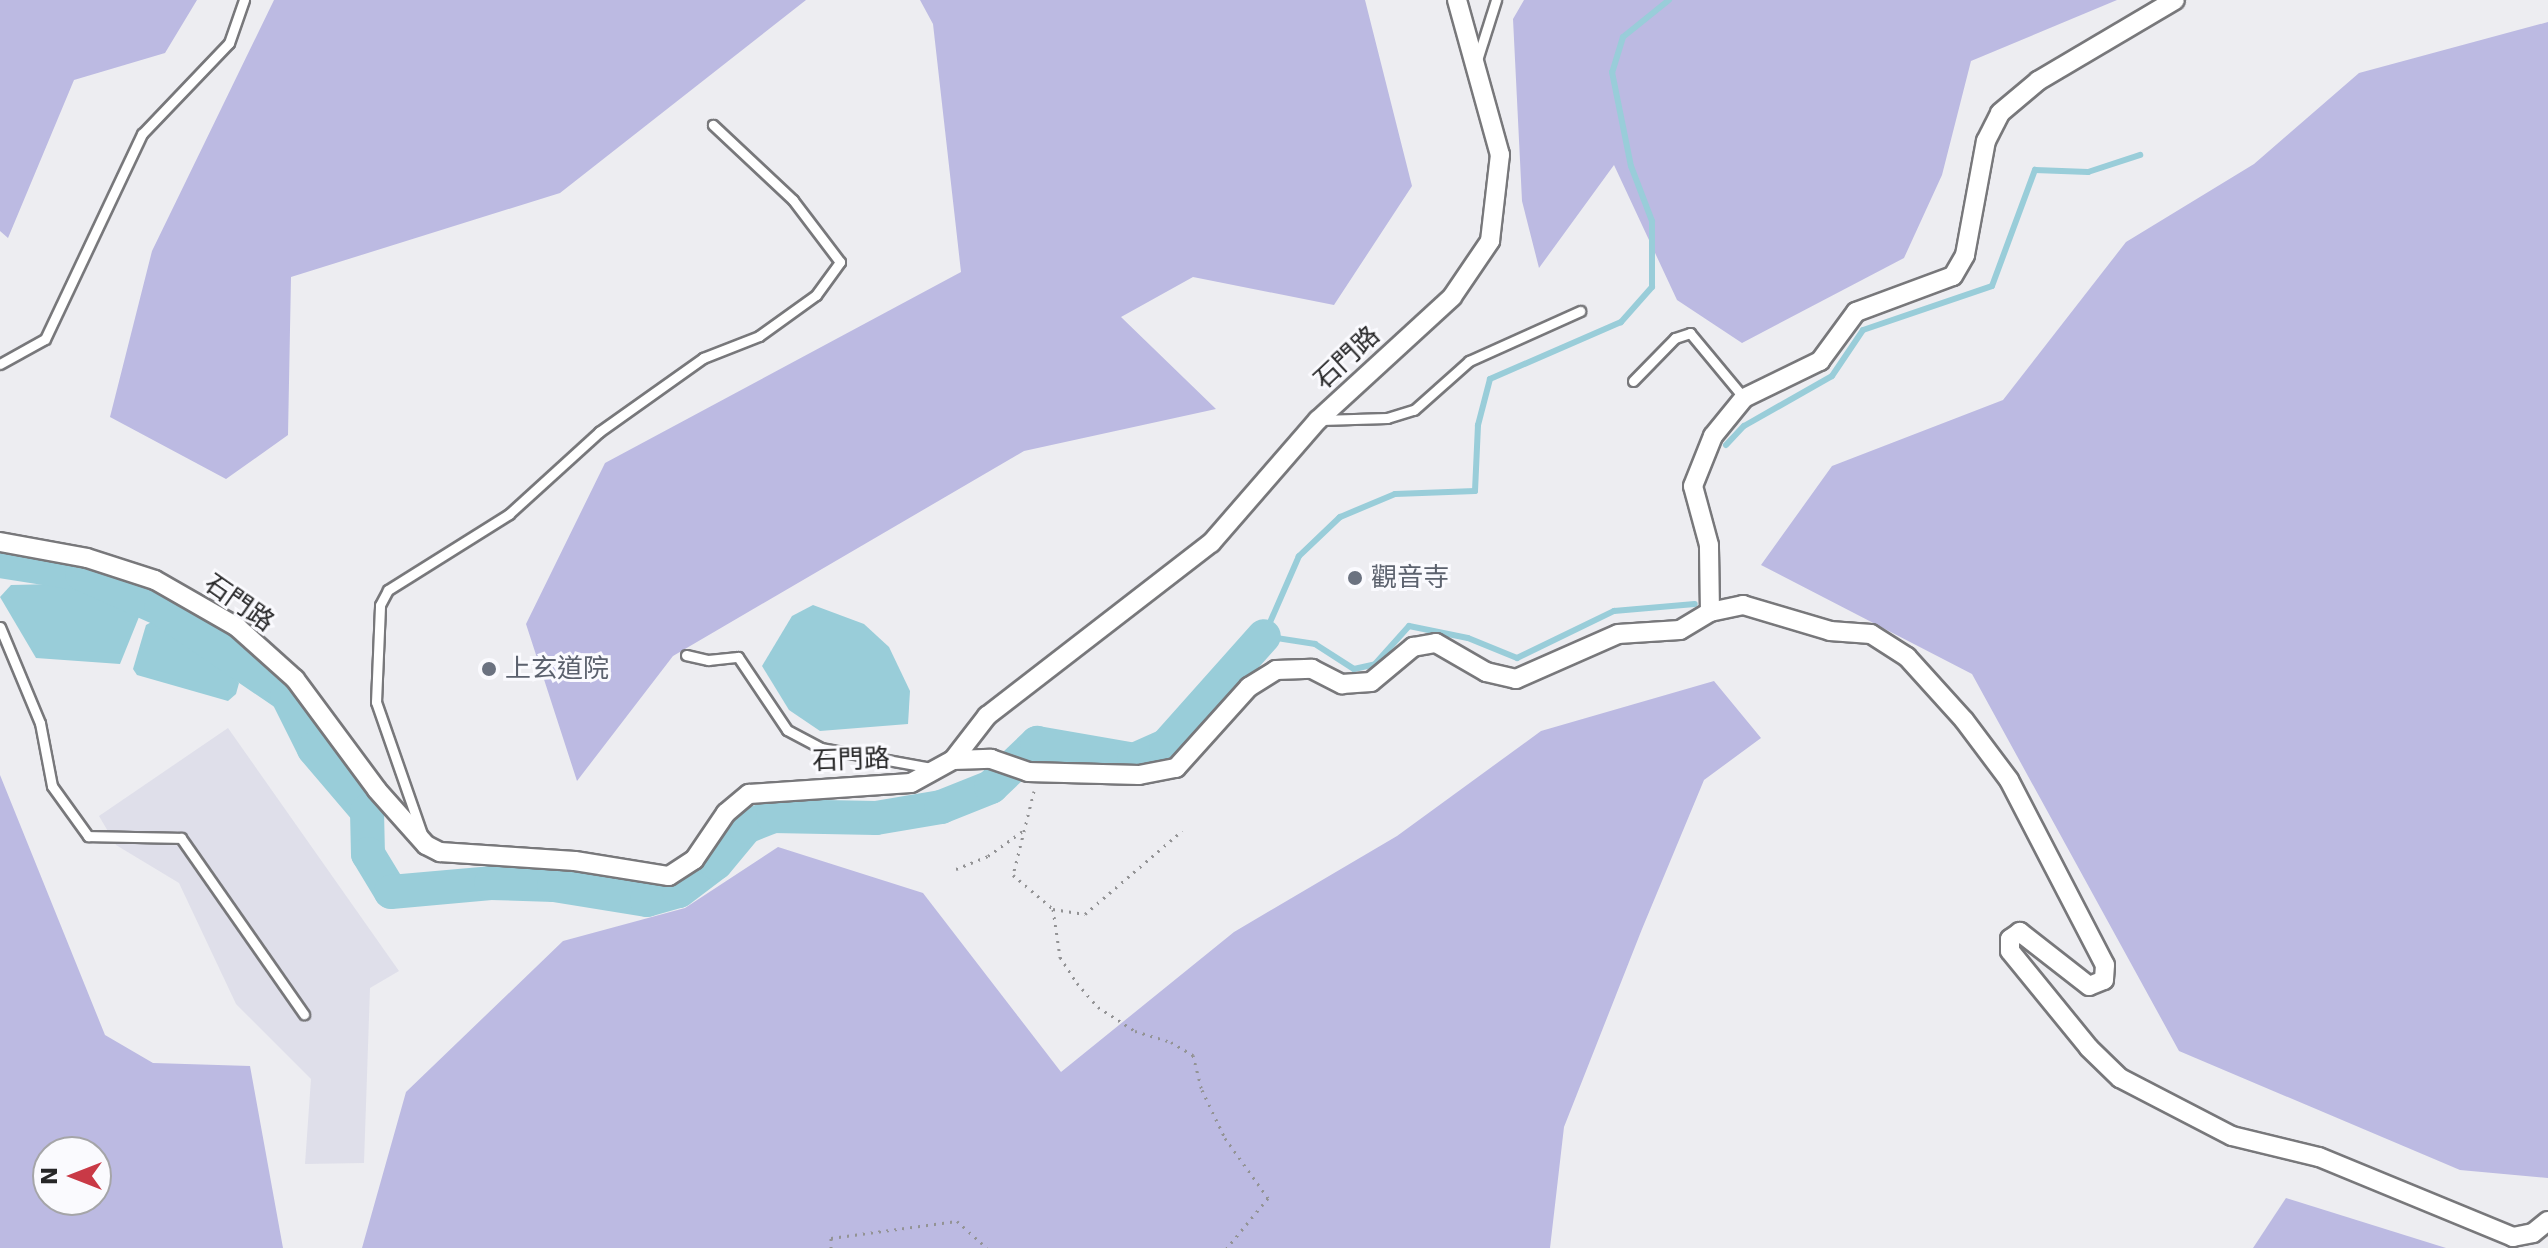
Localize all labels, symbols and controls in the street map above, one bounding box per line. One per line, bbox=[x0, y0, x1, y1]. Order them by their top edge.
street label: 石門路 bbox=[1308, 320, 1386, 396]
place label: 觀音寺 bbox=[1371, 562, 1449, 594]
street label: 石門路 bbox=[198, 568, 280, 638]
marker: 觀音寺 bbox=[1346, 569, 1364, 587]
place label: 上玄道院 bbox=[505, 653, 609, 685]
marker: 上玄道院 bbox=[480, 660, 498, 678]
street label: 石門路 bbox=[811, 743, 891, 777]
north arrow bbox=[32, 1136, 112, 1216]
text: N bbox=[37, 1167, 62, 1185]

